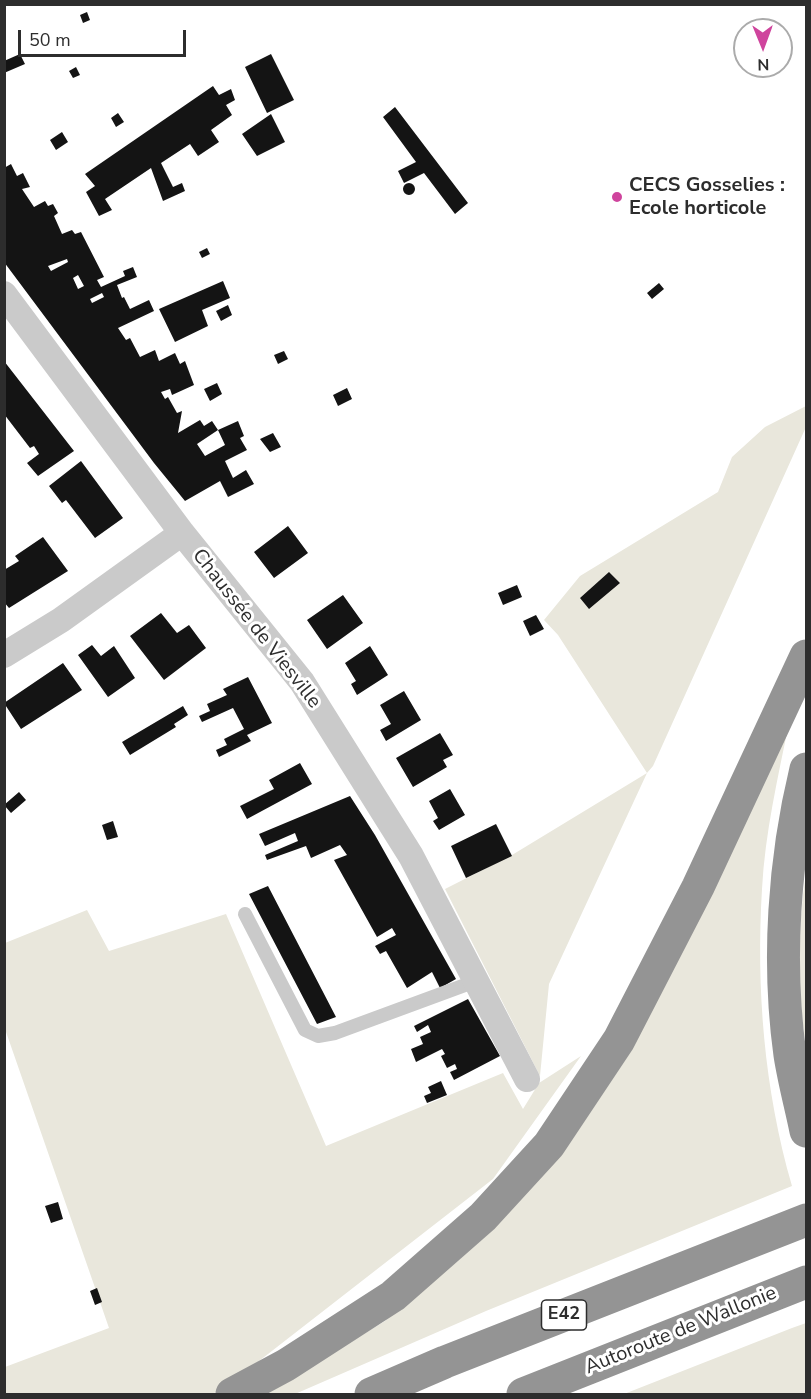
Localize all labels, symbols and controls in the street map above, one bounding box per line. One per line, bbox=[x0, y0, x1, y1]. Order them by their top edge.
scale bar bbox=[21, 18, 189, 56]
north arrow bbox=[733, 18, 793, 78]
text: 50 m bbox=[29, 28, 71, 52]
text: N bbox=[757, 53, 769, 75]
place label: CECS Gosselies : Ecole horticole bbox=[629, 174, 785, 221]
marker: CECS Gosselies : Ecole horticole bbox=[610, 190, 624, 204]
street label: Chaussée de Viesville bbox=[186, 545, 326, 713]
street label: Autoroute de Wallonie bbox=[582, 1282, 780, 1380]
road number: E42 bbox=[542, 1300, 586, 1330]

